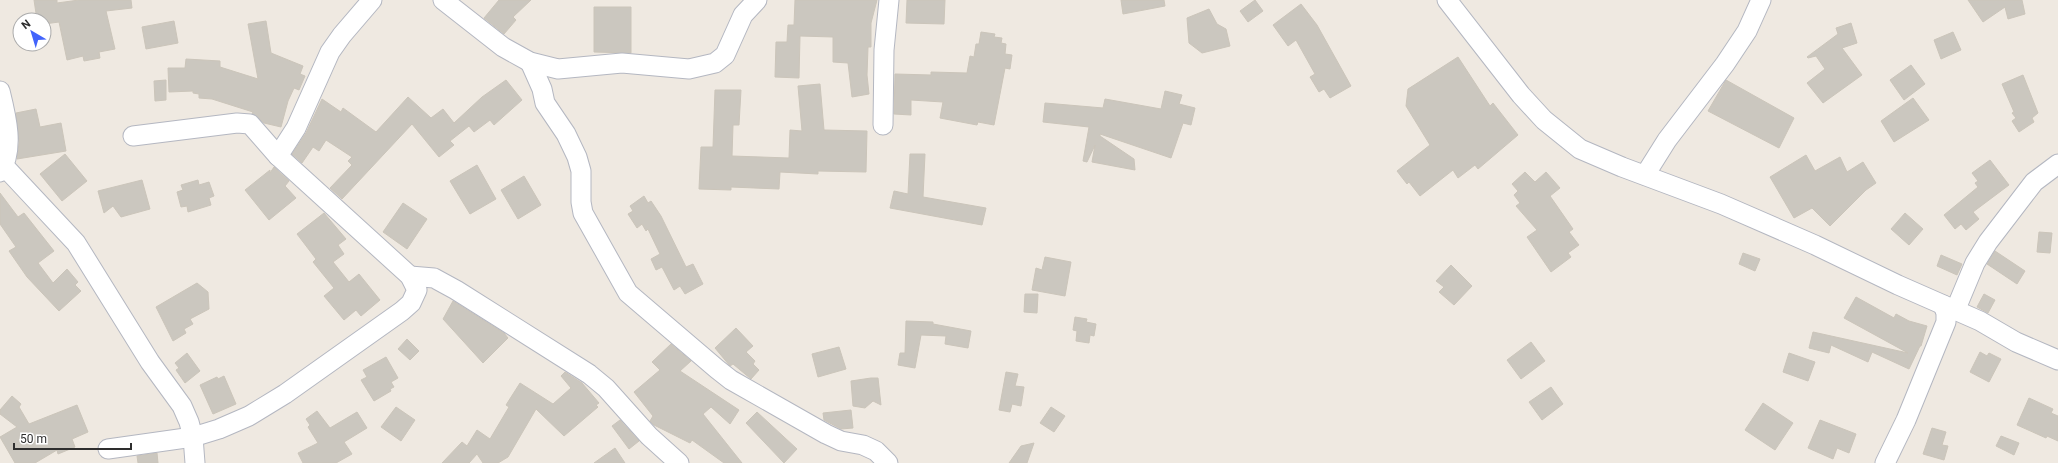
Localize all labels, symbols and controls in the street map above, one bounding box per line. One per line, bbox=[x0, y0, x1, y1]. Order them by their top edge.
north arrow bbox=[12, 12, 52, 52]
text: N bbox=[19, 17, 33, 32]
scale bar bbox=[14, 425, 131, 451]
text: 50 m bbox=[20, 432, 47, 446]

